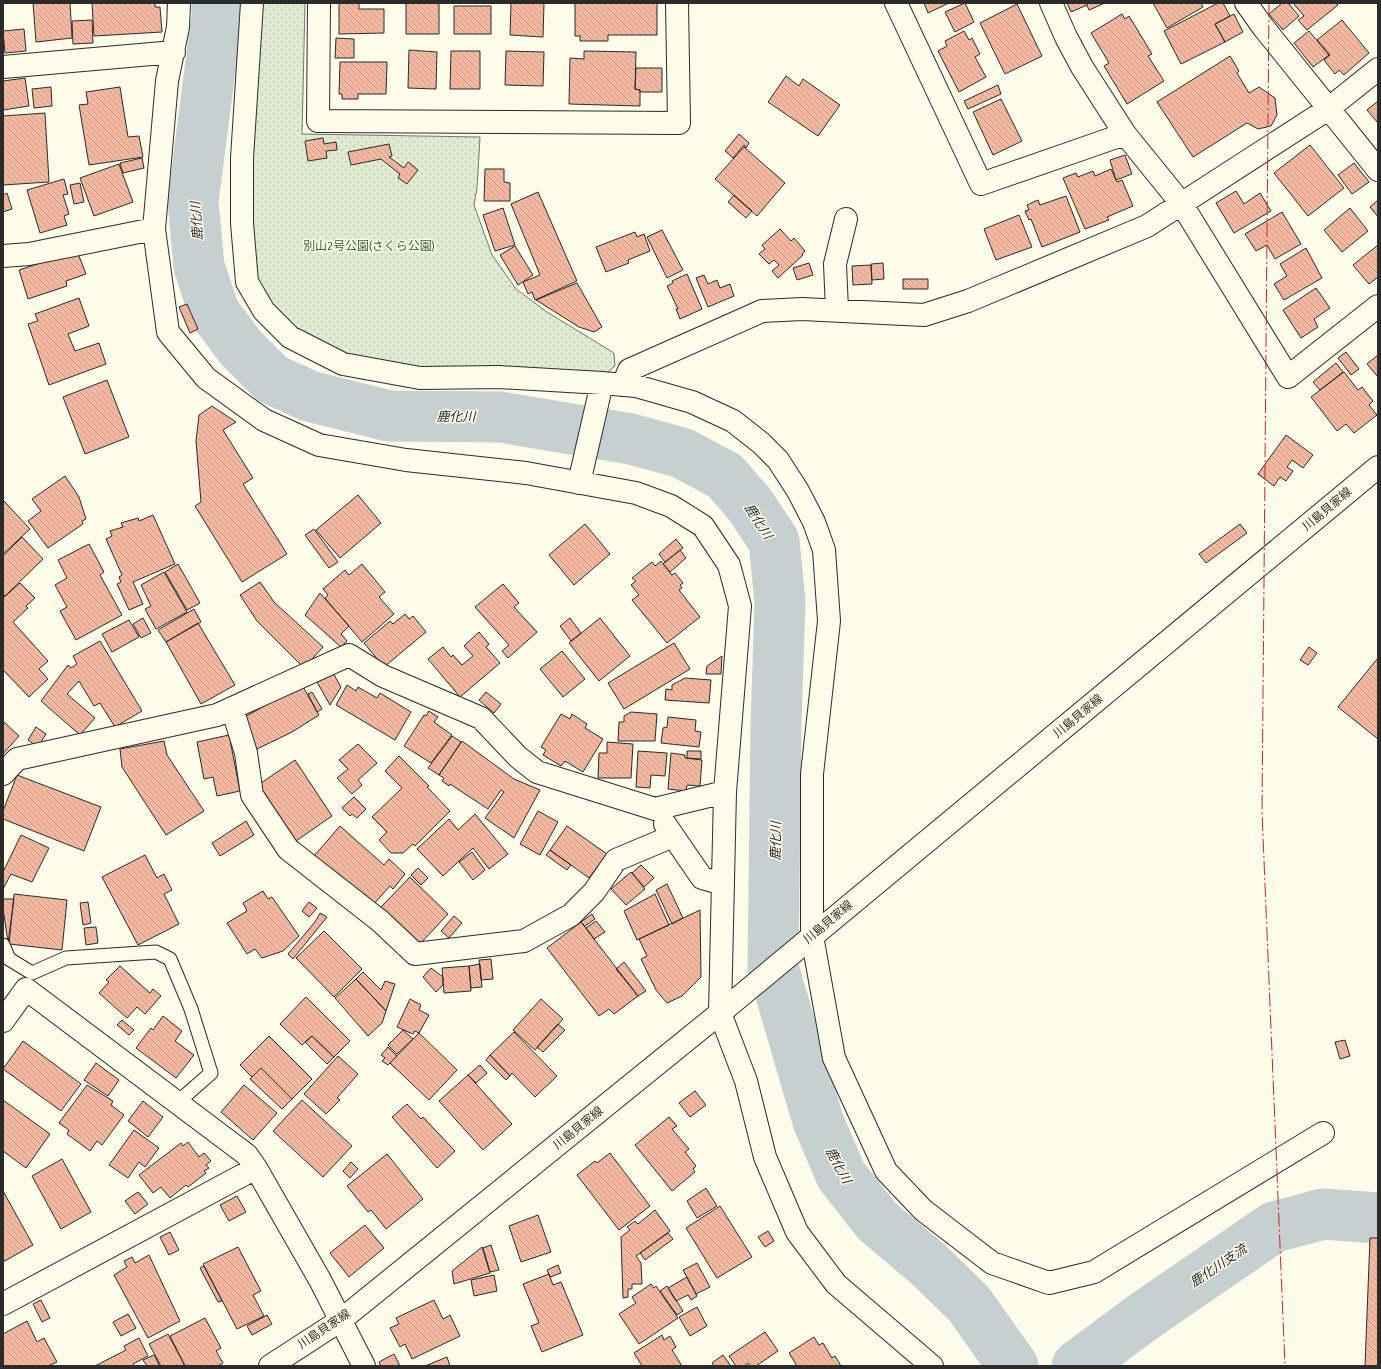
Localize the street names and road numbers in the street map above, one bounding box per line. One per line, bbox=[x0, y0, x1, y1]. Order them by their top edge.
street label: 川島貝家線 bbox=[1300, 484, 1354, 534]
street label: 川島貝家線 bbox=[1051, 691, 1105, 741]
street label: 川島貝家線 bbox=[801, 897, 855, 947]
street label: 川島貝家線 bbox=[550, 1104, 606, 1152]
street label: 川島貝家線 bbox=[295, 1306, 353, 1352]

